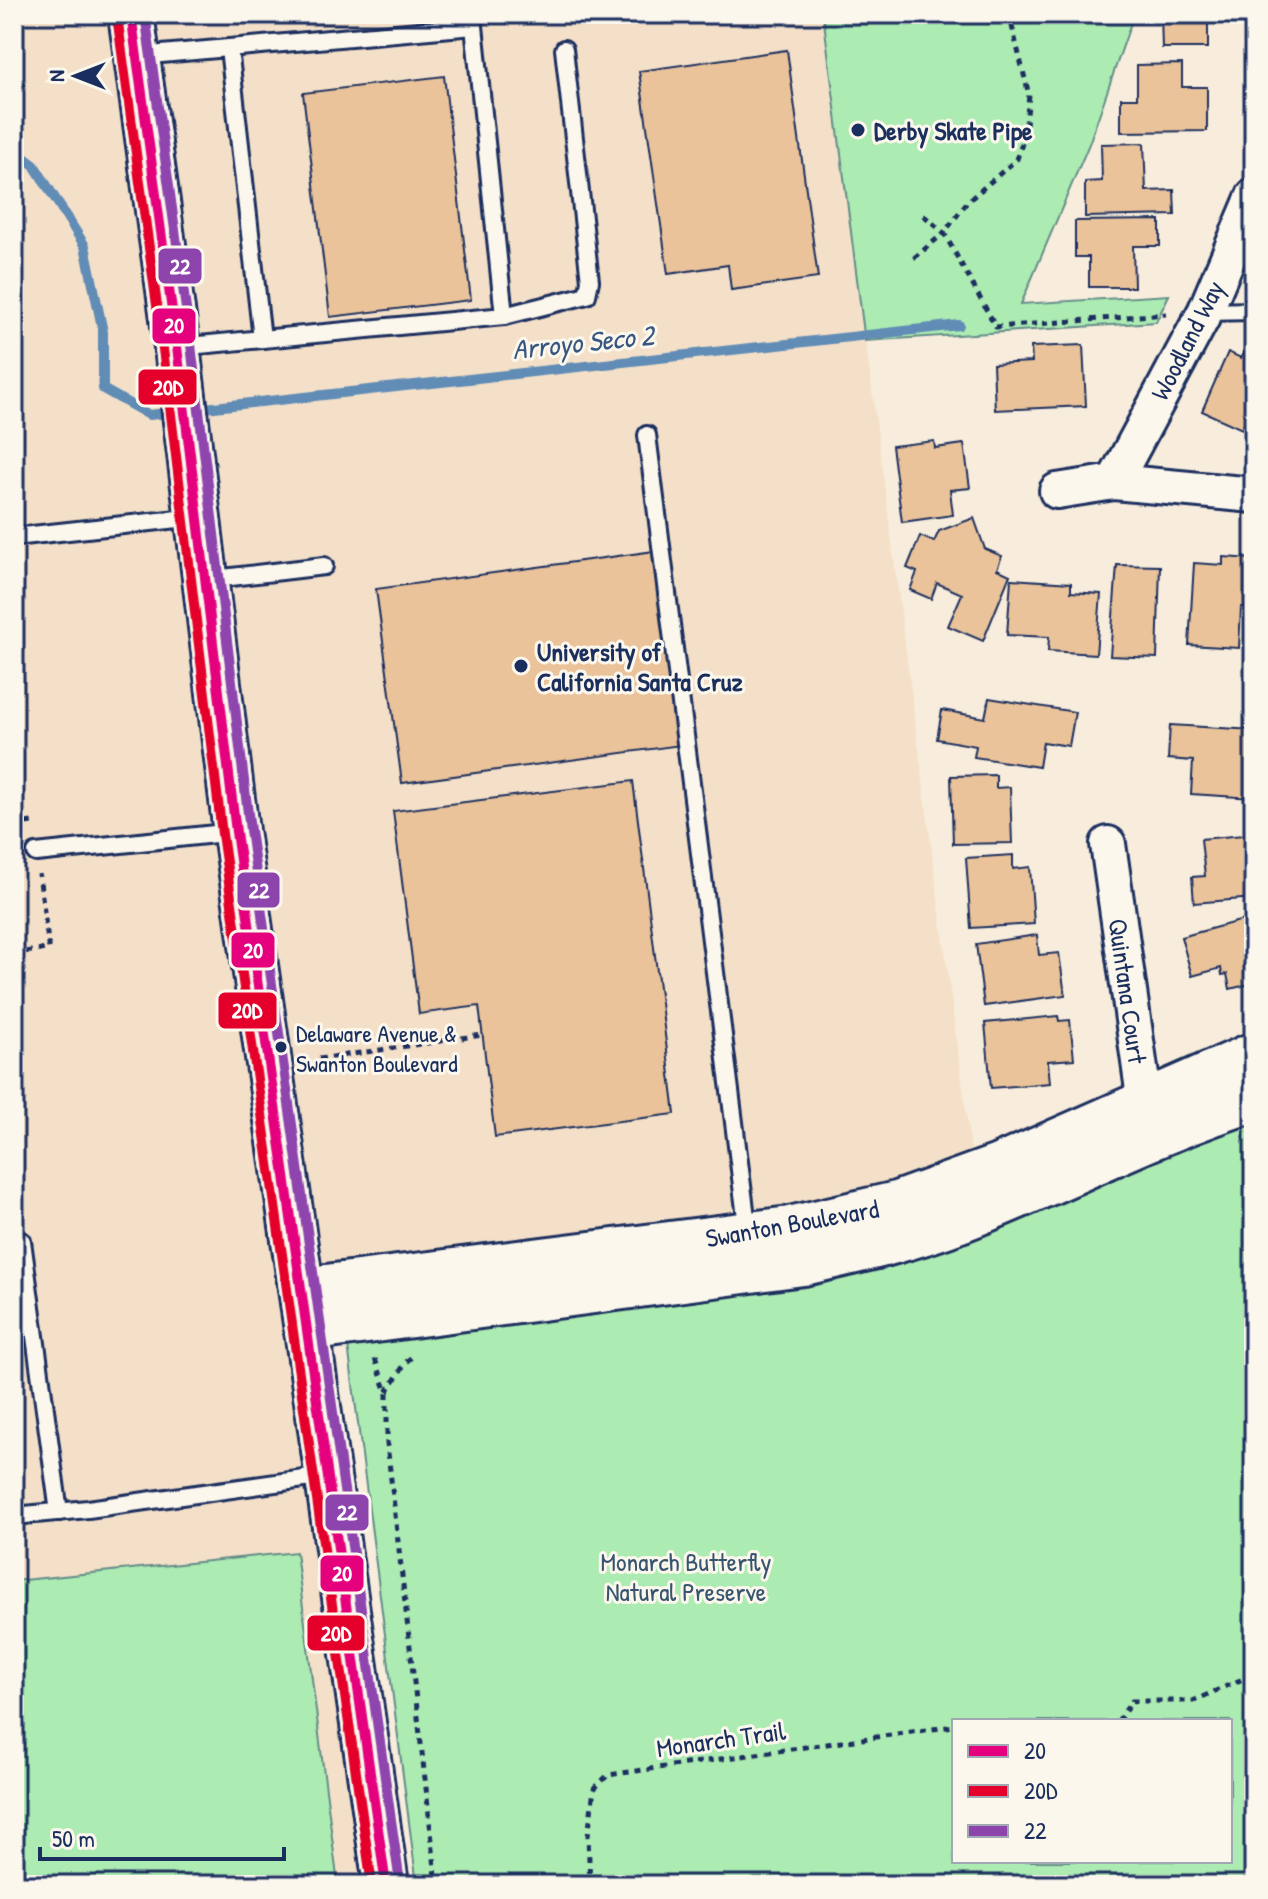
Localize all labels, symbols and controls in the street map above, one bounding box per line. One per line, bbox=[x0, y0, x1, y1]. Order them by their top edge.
north arrow bbox=[36, 36, 116, 116]
text: N bbox=[41, 70, 71, 82]
place label: Derby Skate Pipe bbox=[874, 113, 1033, 149]
marker: Derby Skate Pipe bbox=[849, 121, 867, 139]
line badge: 22 bbox=[157, 247, 203, 285]
text: 22 bbox=[170, 251, 191, 281]
street label: Woodland Way bbox=[1142, 274, 1232, 406]
line badge: 20 bbox=[151, 307, 197, 345]
text: 20 bbox=[164, 310, 184, 340]
water label: Arroyo Seco 2 bbox=[511, 315, 658, 368]
line badge: 20D bbox=[137, 368, 198, 406]
text: 20D bbox=[153, 372, 184, 402]
place label: University of California Santa Cruz bbox=[537, 634, 743, 699]
marker: University of California Santa Cruz bbox=[512, 657, 530, 675]
line badge: 22 bbox=[236, 871, 281, 909]
text: 22 bbox=[249, 875, 270, 905]
street label: Quintana Court bbox=[1100, 916, 1156, 1067]
line badge: 20 bbox=[230, 931, 276, 969]
text: 20 bbox=[243, 935, 263, 965]
line badge: 20D bbox=[217, 991, 278, 1030]
text: 20D bbox=[232, 995, 263, 1025]
place label: Delaware Avenue & Swanton Boulevard bbox=[296, 1017, 458, 1079]
marker: Delaware Avenue & Swanton Boulevard bbox=[273, 1039, 289, 1055]
street label: Swanton Boulevard bbox=[703, 1191, 881, 1255]
line badge: 22 bbox=[324, 1493, 370, 1532]
text: 22 bbox=[337, 1497, 358, 1527]
park label: Monarch Butterfly Natural Preserve bbox=[600, 1544, 772, 1609]
line badge: 20 bbox=[319, 1554, 365, 1593]
text: 20 bbox=[332, 1558, 352, 1588]
line badge: 20D bbox=[306, 1614, 366, 1652]
text: 20D bbox=[321, 1618, 352, 1648]
street label: Monarch Trail bbox=[654, 1713, 788, 1765]
legend bbox=[952, 1719, 1232, 1863]
text: 20 bbox=[1024, 1734, 1046, 1766]
text: 20D bbox=[1024, 1774, 1058, 1806]
scale bar bbox=[40, 1811, 284, 1861]
text: 22 bbox=[1024, 1814, 1046, 1846]
text: 50 m bbox=[52, 1822, 95, 1854]

